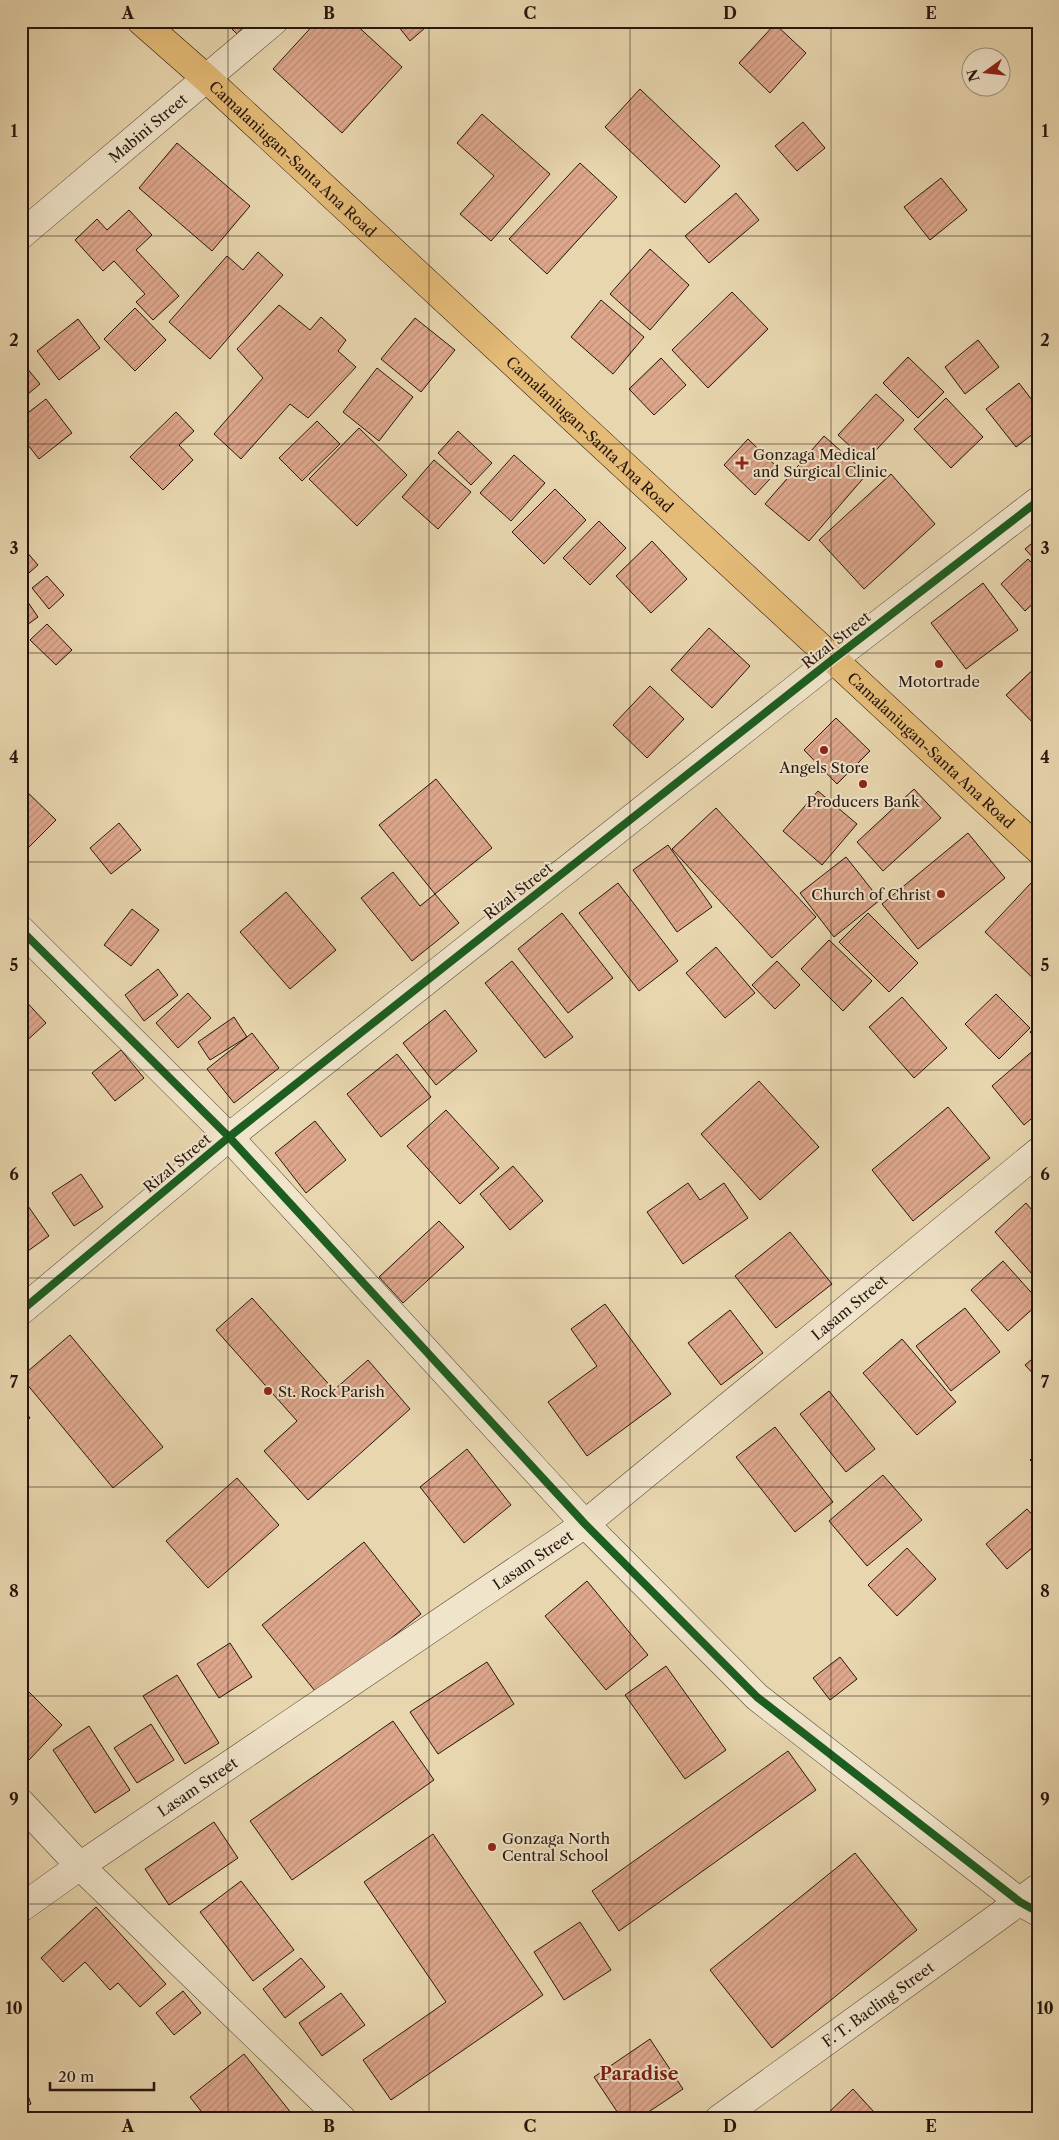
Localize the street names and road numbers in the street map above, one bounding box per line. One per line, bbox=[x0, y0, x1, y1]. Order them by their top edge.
street label: Camalaniugan-Santa Ana Road bbox=[205, 77, 380, 241]
street label: Mabini Street bbox=[105, 89, 191, 166]
street label: Camalaniugan-Santa Ana Road bbox=[502, 352, 678, 516]
street label: Rizal Street bbox=[798, 607, 875, 673]
street label: Camalaniugan-Santa Ana Road bbox=[844, 668, 1019, 832]
street label: Rizal Street bbox=[480, 858, 557, 924]
street label: Rizal Street bbox=[139, 1129, 215, 1197]
street label: Lasam Street bbox=[807, 1270, 891, 1344]
street label: Lasam Street bbox=[489, 1525, 577, 1593]
street label: Lasam Street bbox=[154, 1752, 242, 1820]
street label: F. T. Bacling Street bbox=[818, 1957, 938, 2051]

